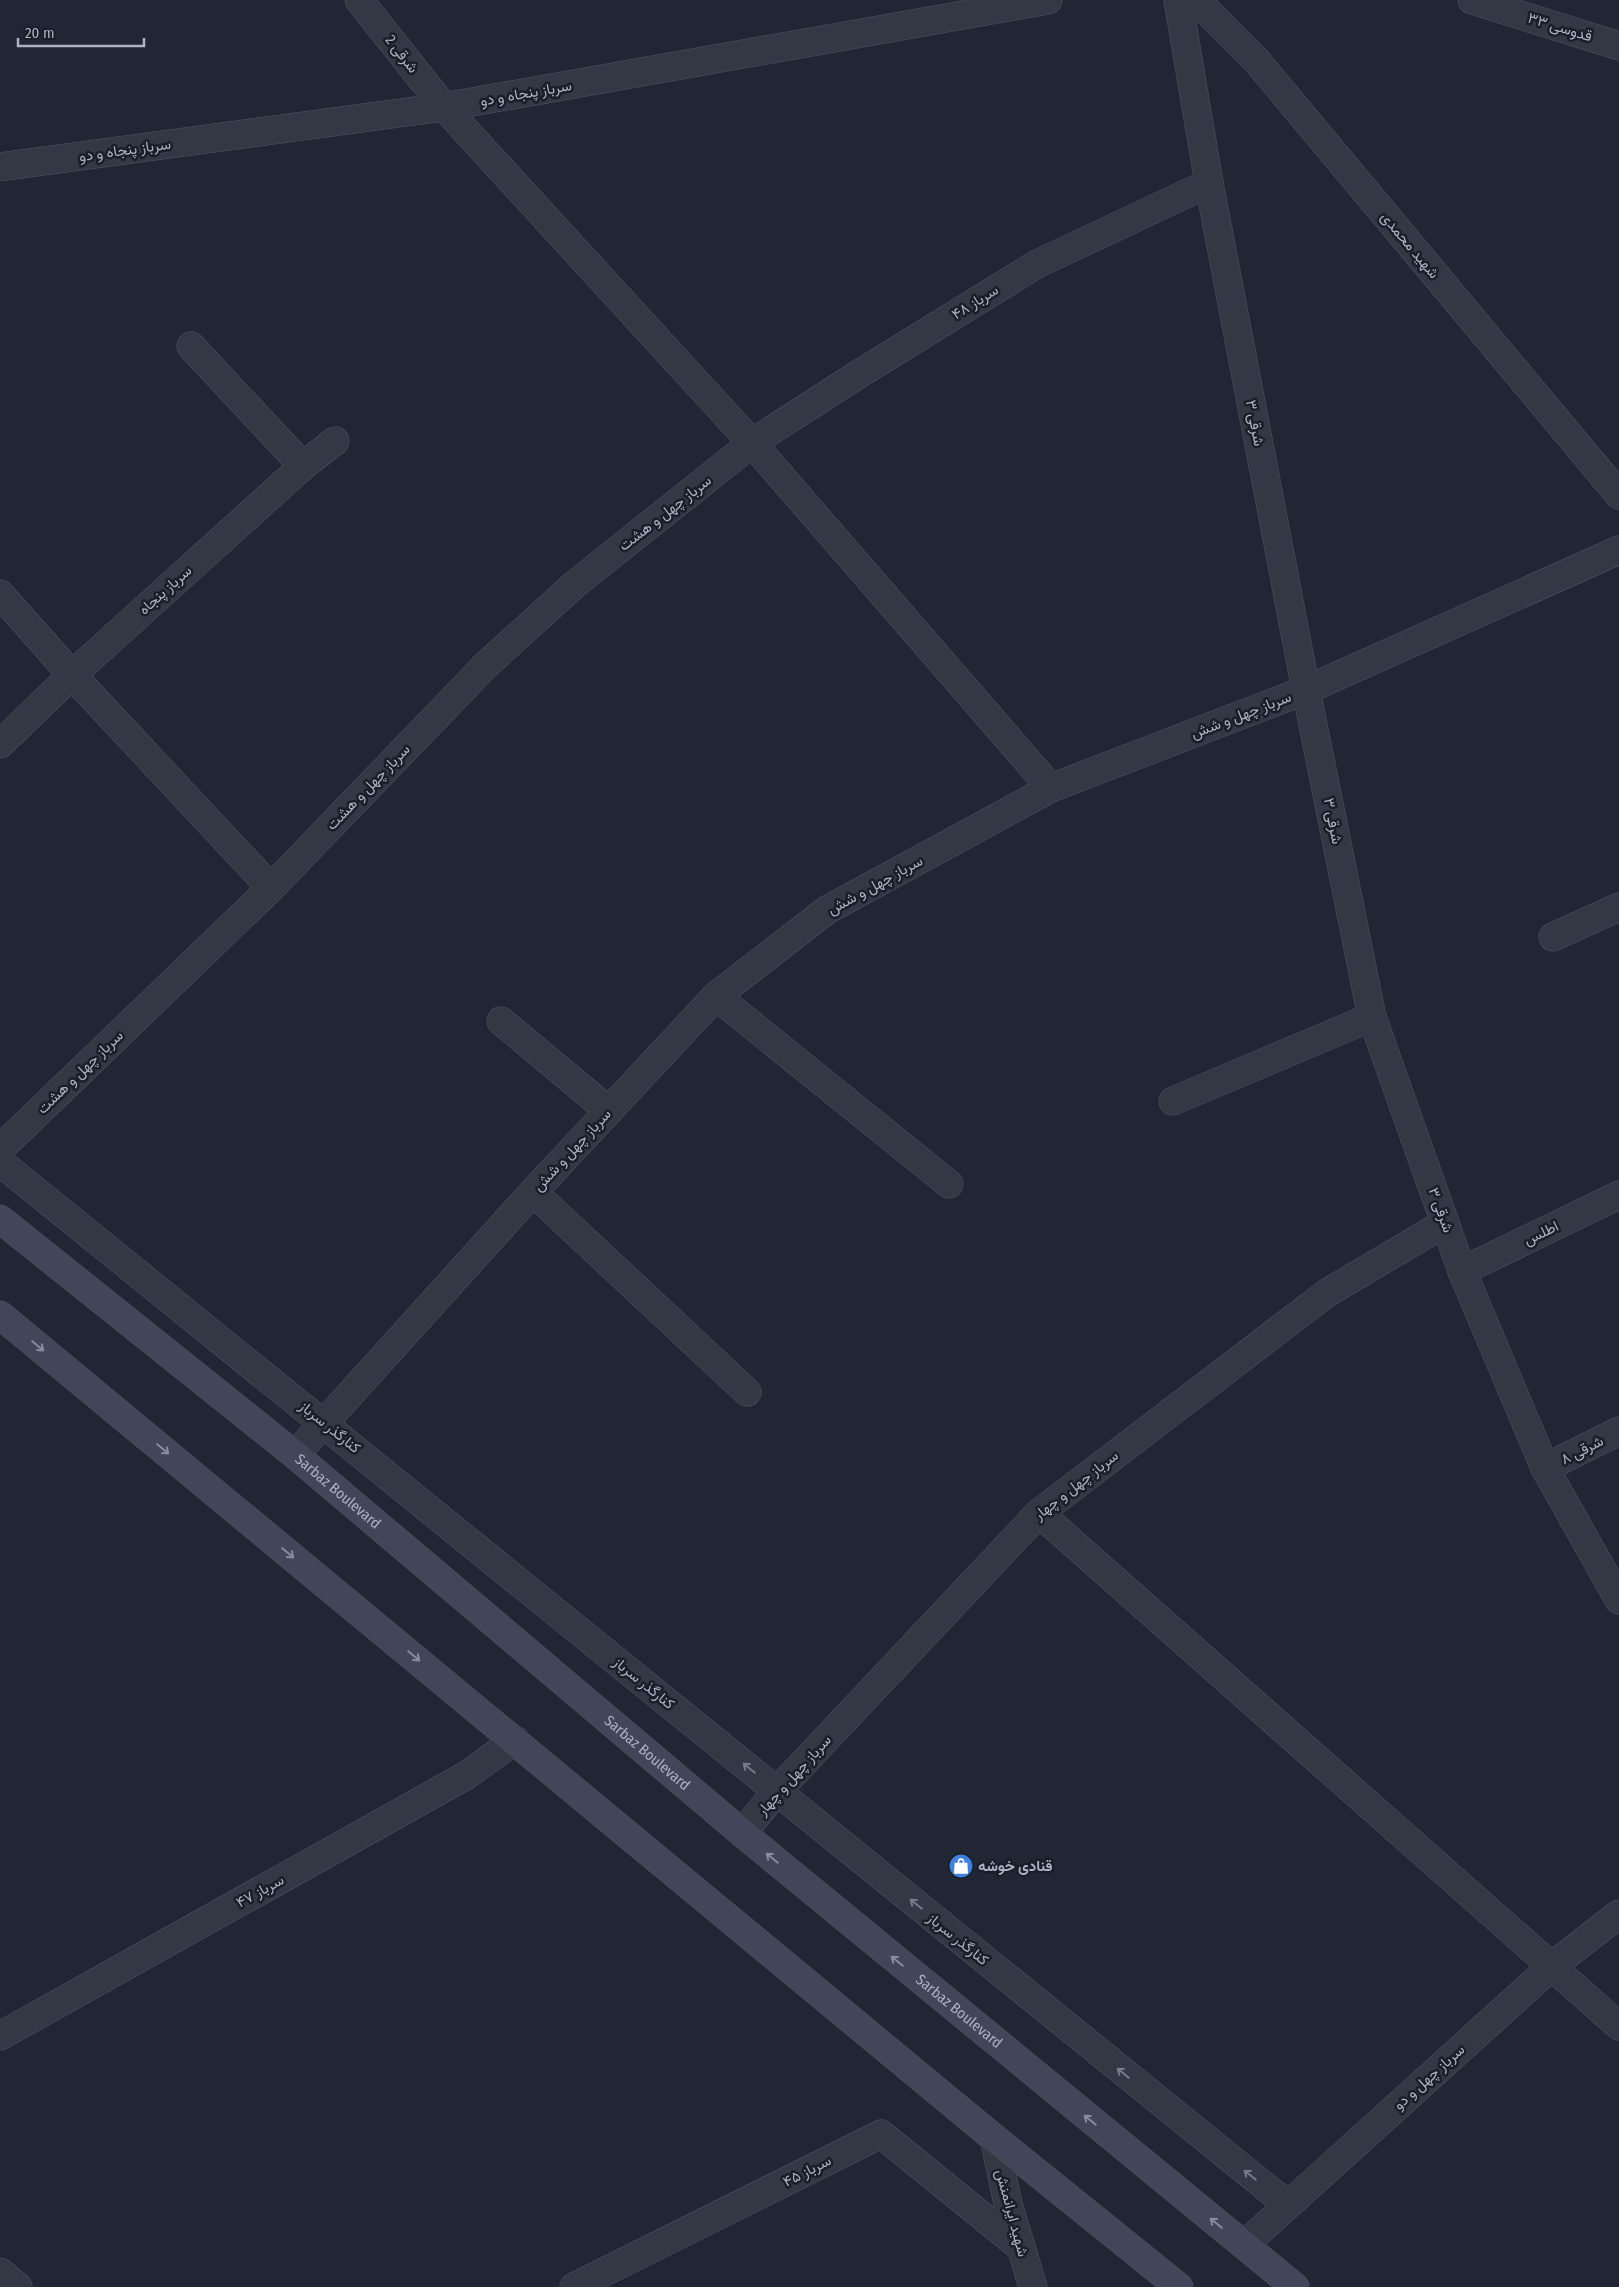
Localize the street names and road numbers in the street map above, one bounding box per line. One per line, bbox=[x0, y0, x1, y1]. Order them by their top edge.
street label: قدوسی ۳۳ bbox=[1525, 9, 1594, 46]
street label: شرقی 2 bbox=[381, 31, 423, 77]
street label: سرباز پنجاه و دو bbox=[479, 76, 574, 111]
street label: سرباز پنجاه و دو bbox=[78, 135, 172, 166]
street label: شهید محمدی bbox=[1376, 208, 1443, 283]
street label: سرباز ۴۸ bbox=[948, 281, 1002, 323]
street label: شرقی ۳ bbox=[1241, 398, 1268, 448]
street label: سرباز چهل و هشت bbox=[615, 471, 716, 556]
street label: سرباز پنجاه bbox=[135, 561, 196, 619]
street label: سرباز چهل و شش bbox=[1188, 688, 1294, 743]
street label: سرباز چهل و هشت bbox=[322, 740, 414, 834]
street label: شرقی ۳ bbox=[1319, 796, 1346, 846]
street label: سرباز چهل و شش bbox=[824, 851, 926, 919]
street label: سرباز چهل و هشت bbox=[33, 1026, 128, 1118]
street label: سرباز چهل و شش bbox=[529, 1105, 616, 1196]
street label: شرقی ۳ bbox=[1424, 1185, 1457, 1235]
street label: اطلس bbox=[1521, 1217, 1562, 1250]
street label: کنارگذر سرباز bbox=[295, 1396, 364, 1457]
street label: ۸ شرقی bbox=[1558, 1432, 1607, 1469]
street label: سرباز چهل و چهار bbox=[1029, 1446, 1123, 1525]
street label: Sarbaz Boulevard bbox=[291, 1450, 384, 1533]
street label: کنارگذر سرباز bbox=[609, 1652, 678, 1713]
street label: Sarbaz Boulevard bbox=[601, 1712, 694, 1794]
street label: سرباز چهل و چهار bbox=[752, 1731, 836, 1820]
street label: سرباز ۴۷ bbox=[233, 1871, 287, 1911]
street label: کنارگذر سرباز bbox=[923, 1908, 992, 1969]
street label: Sarbaz Boulevard bbox=[912, 1970, 1006, 2052]
street label: سرباز چهل و دو bbox=[1390, 2040, 1469, 2114]
street label: سرباز ۴۵ bbox=[780, 2151, 834, 2191]
street label: شهید ایرانمنش bbox=[991, 2167, 1032, 2259]

